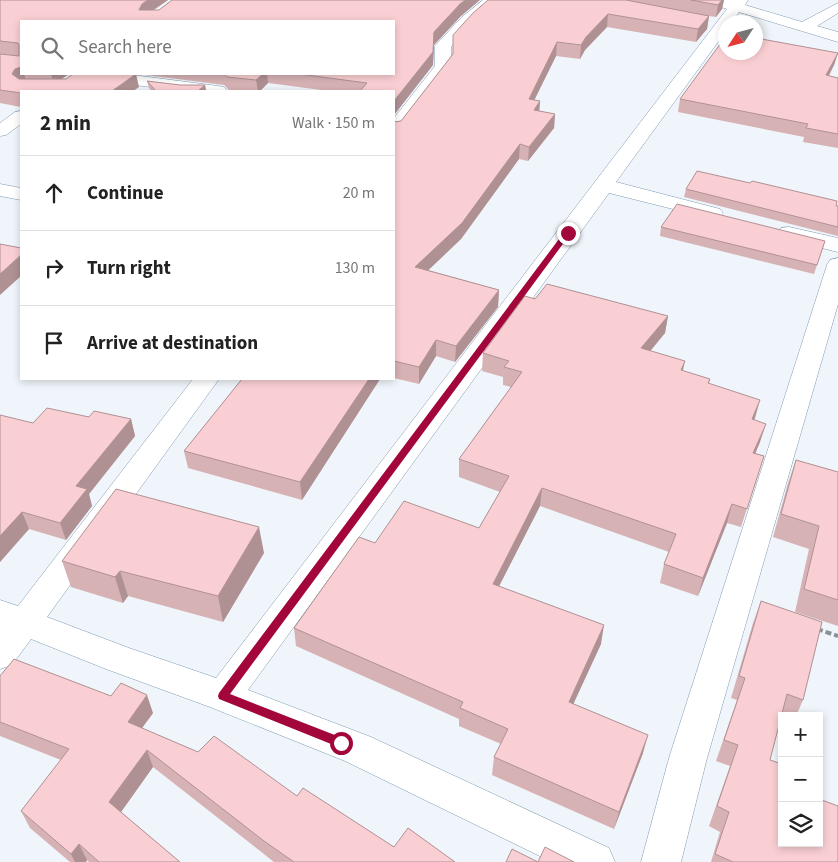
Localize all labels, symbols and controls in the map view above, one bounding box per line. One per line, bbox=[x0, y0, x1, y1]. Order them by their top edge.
north arrow bbox=[718, 15, 763, 60]
search box bbox=[20, 20, 395, 75]
icon: search bbox=[38, 34, 66, 62]
text: Search here bbox=[78, 34, 172, 61]
text: 2 min bbox=[40, 108, 91, 138]
text: Walk · 150 m bbox=[292, 112, 375, 134]
icon: ahead bbox=[40, 179, 68, 207]
text: Continue bbox=[87, 180, 164, 207]
text: 20 m bbox=[343, 182, 375, 204]
route end bbox=[557, 222, 580, 245]
icon: right bbox=[40, 254, 68, 282]
text: Turn right bbox=[87, 255, 171, 282]
text: 130 m bbox=[335, 257, 375, 279]
icon: arrive bbox=[40, 329, 68, 357]
text: Arrive at destination bbox=[87, 330, 258, 357]
map controls bbox=[778, 712, 823, 847]
button: + bbox=[778, 712, 823, 757]
route start bbox=[330, 732, 353, 755]
button: − bbox=[778, 757, 823, 802]
button: layers bbox=[778, 802, 823, 847]

